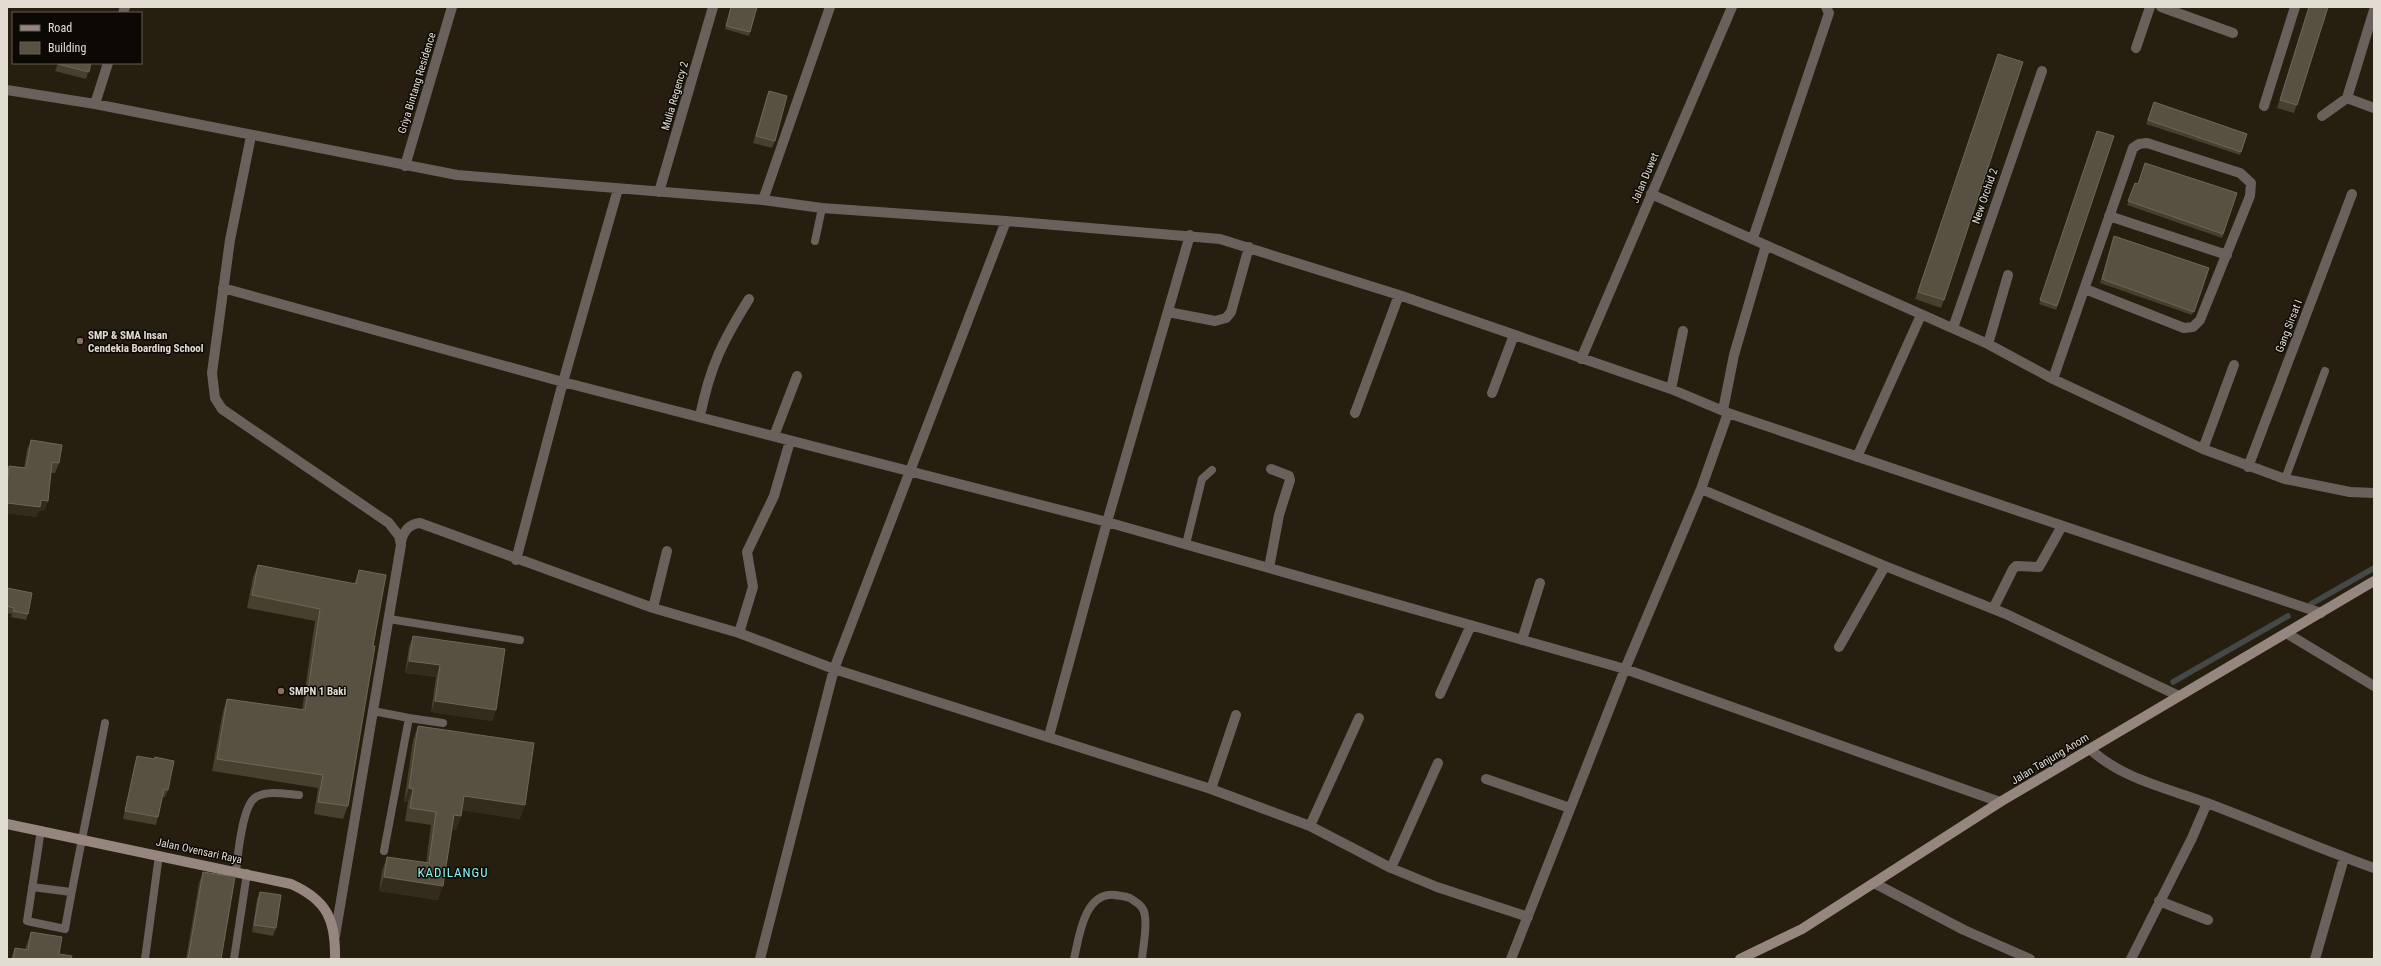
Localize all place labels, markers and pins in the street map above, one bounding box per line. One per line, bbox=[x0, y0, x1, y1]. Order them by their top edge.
place label: SMP & SMA Insan Cendekia Boarding School bbox=[88, 329, 204, 355]
marker: SMP & SMA Insan Cendekia Boarding School bbox=[75, 336, 85, 346]
place label: SMPN 1 Baki bbox=[289, 685, 347, 698]
marker: SMPN 1 Baki bbox=[276, 686, 286, 696]

